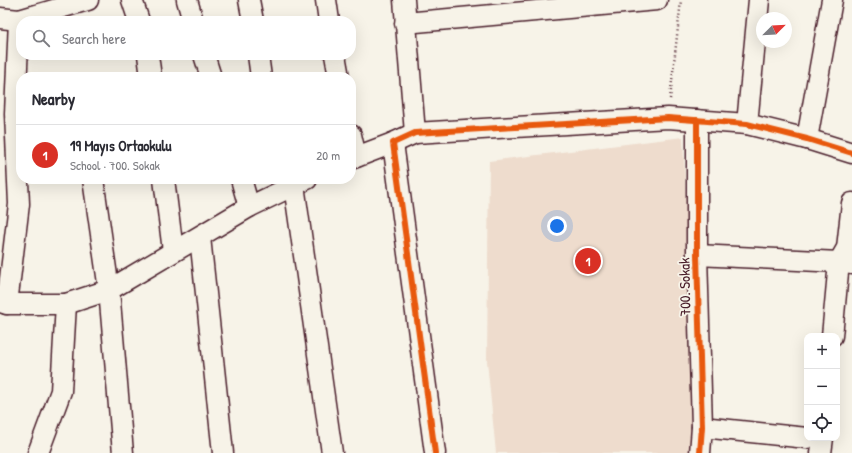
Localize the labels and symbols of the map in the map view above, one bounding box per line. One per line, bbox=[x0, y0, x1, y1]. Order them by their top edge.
north arrow bbox=[756, 12, 792, 48]
your location bbox=[547, 216, 567, 236]
pin: 1 bbox=[575, 246, 601, 276]
street label: 700. Sokak bbox=[673, 257, 696, 317]

